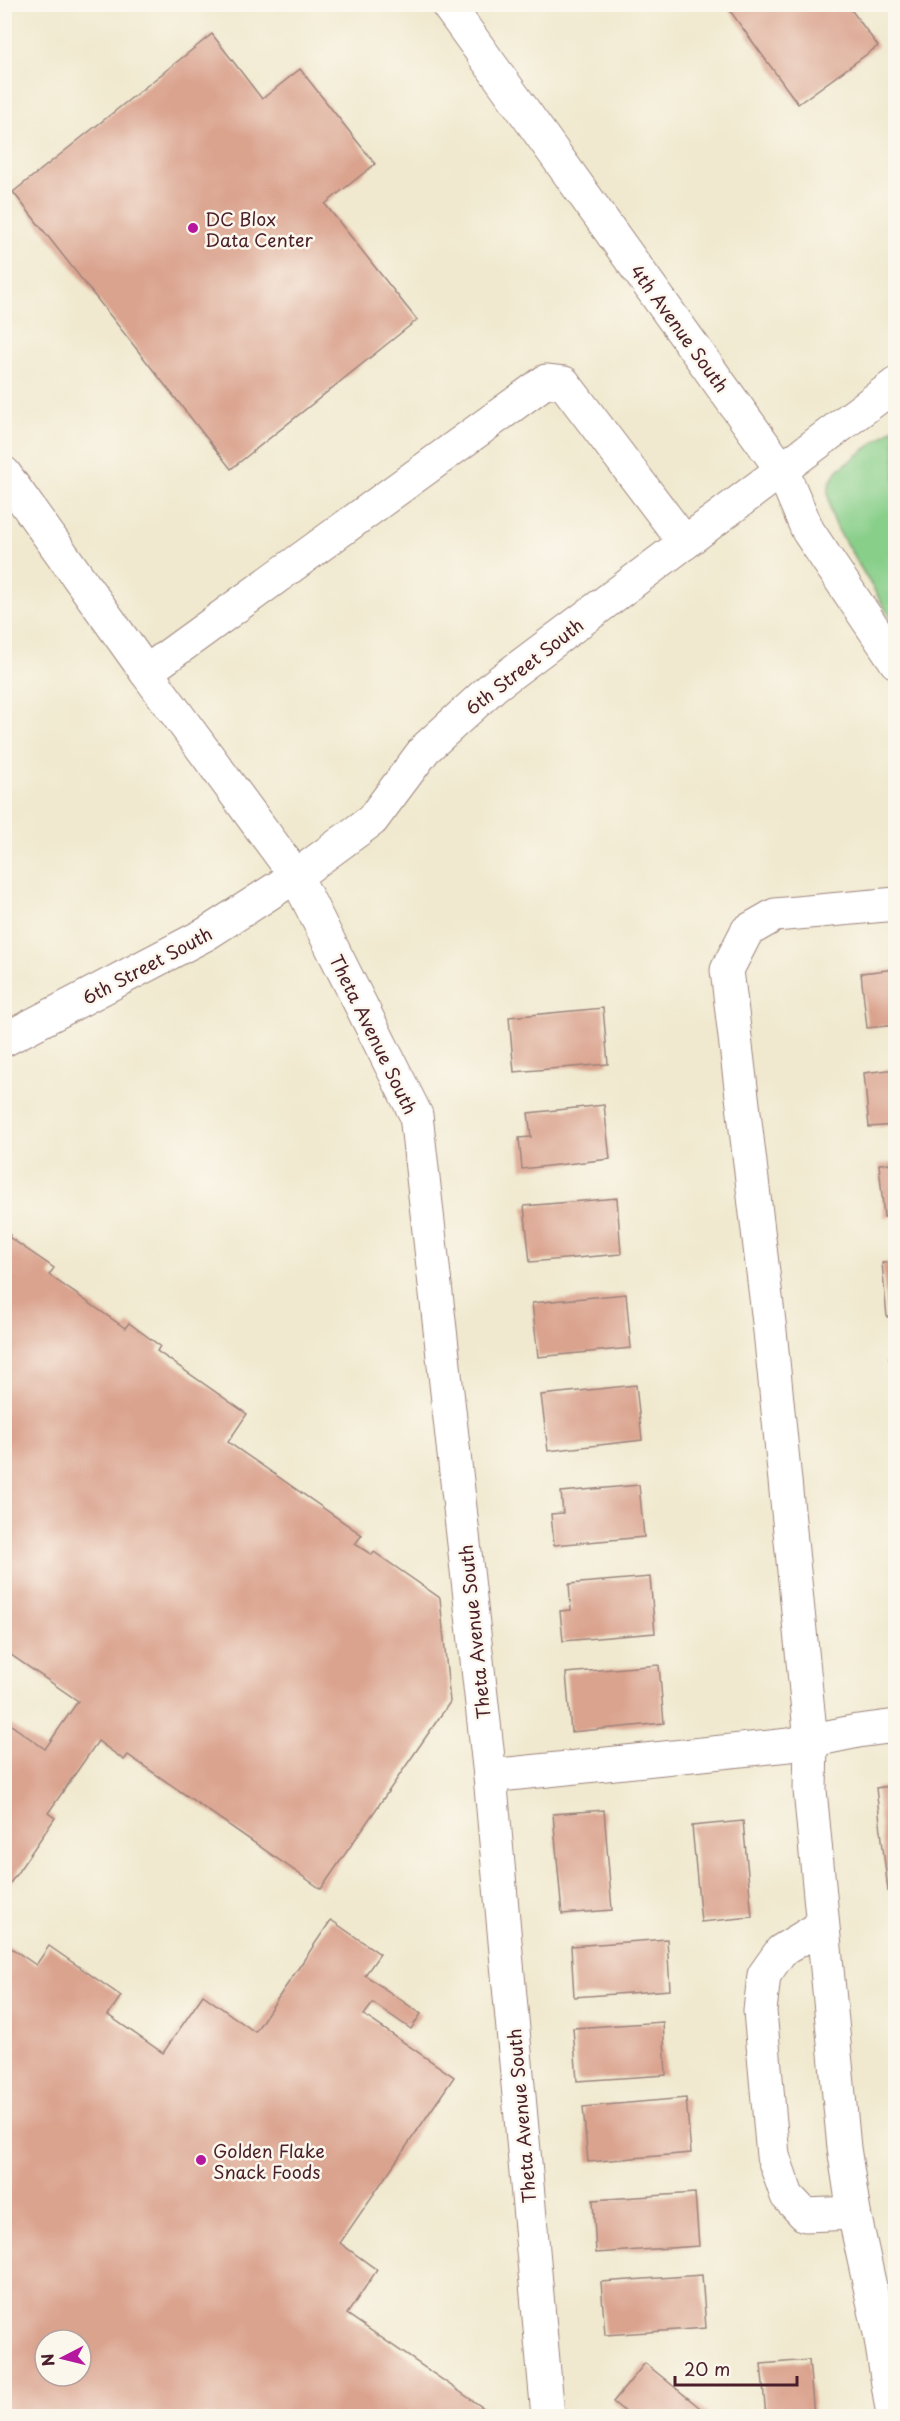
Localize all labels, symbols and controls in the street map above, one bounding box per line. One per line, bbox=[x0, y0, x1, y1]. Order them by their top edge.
place label: DC Blox Data Center bbox=[205, 205, 314, 253]
marker: DC Blox Data Center bbox=[186, 221, 200, 235]
street label: 4th Avenue South bbox=[624, 259, 736, 397]
street label: 6th Street South bbox=[459, 611, 589, 721]
street label: 6th Street South bbox=[77, 919, 217, 1011]
street label: Theta Avenue South bbox=[324, 949, 424, 1119]
street label: Theta Avenue South bbox=[451, 1544, 497, 1720]
street label: Theta Avenue South bbox=[500, 2028, 542, 2204]
place label: Golden Flake Snack Foods bbox=[213, 2137, 325, 2185]
marker: Golden Flake Snack Foods bbox=[194, 2153, 208, 2167]
north arrow bbox=[33, 2328, 93, 2388]
scale bar bbox=[675, 2349, 796, 2387]
text: N bbox=[34, 2352, 60, 2368]
text: 20 m bbox=[684, 2355, 730, 2382]

